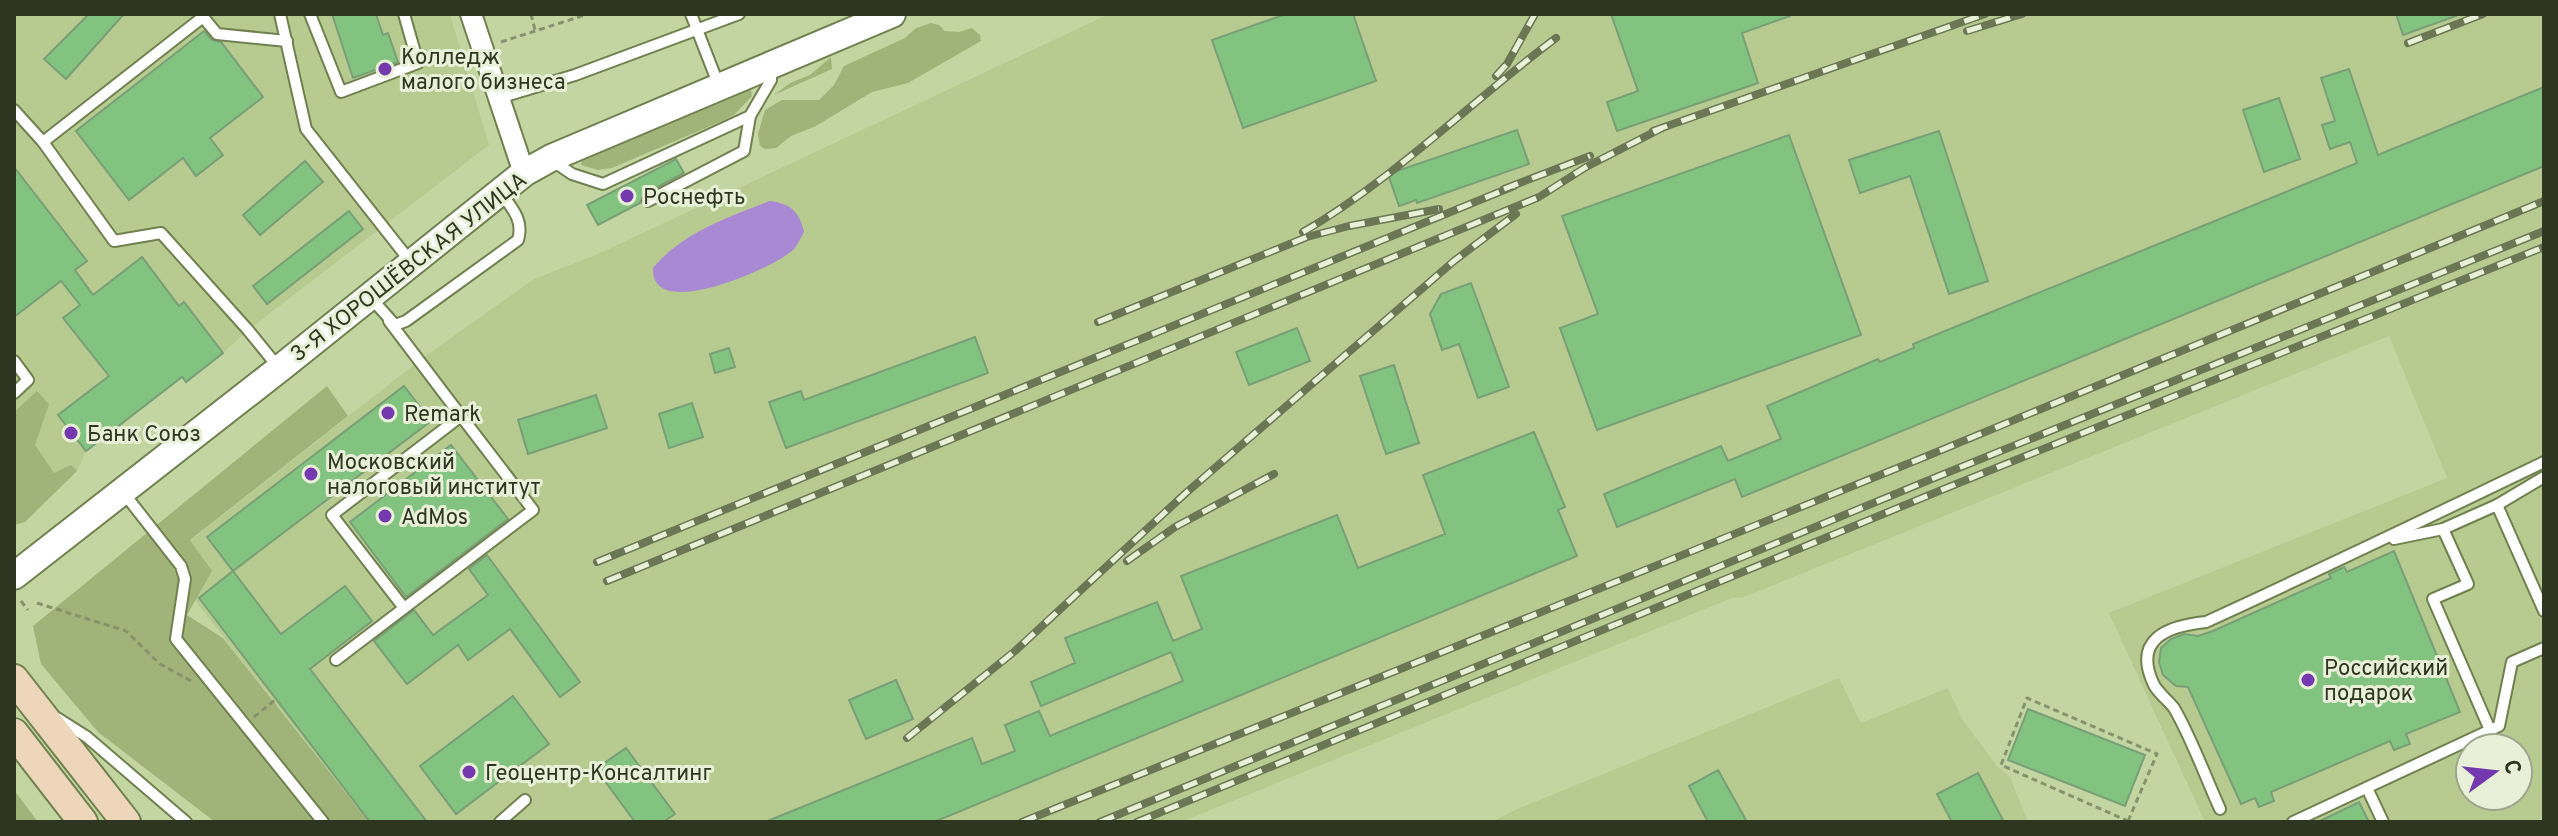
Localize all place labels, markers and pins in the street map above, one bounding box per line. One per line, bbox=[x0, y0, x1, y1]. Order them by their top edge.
place label: Колледж малого бизнеса bbox=[401, 45, 566, 97]
marker: Колледж малого бизнеса bbox=[376, 60, 394, 78]
place label: Роснефть bbox=[643, 185, 745, 212]
marker: Роснефть bbox=[618, 187, 636, 205]
place label: Remark bbox=[404, 402, 481, 429]
marker: Remark bbox=[379, 404, 397, 422]
place label: Банк Союз bbox=[87, 422, 201, 449]
marker: Банк Союз bbox=[62, 424, 80, 442]
place label: Московский налоговый институт bbox=[327, 450, 540, 502]
marker: Московский налоговый институт bbox=[302, 465, 320, 483]
place label: AdMos bbox=[401, 505, 468, 532]
marker: AdMos bbox=[376, 507, 394, 525]
place label: Российский подарок bbox=[2324, 656, 2448, 708]
marker: Российский подарок bbox=[2299, 671, 2317, 689]
place label: Геоцентр-Консалтинг bbox=[485, 761, 712, 788]
marker: Геоцентр-Консалтинг bbox=[460, 763, 478, 781]

